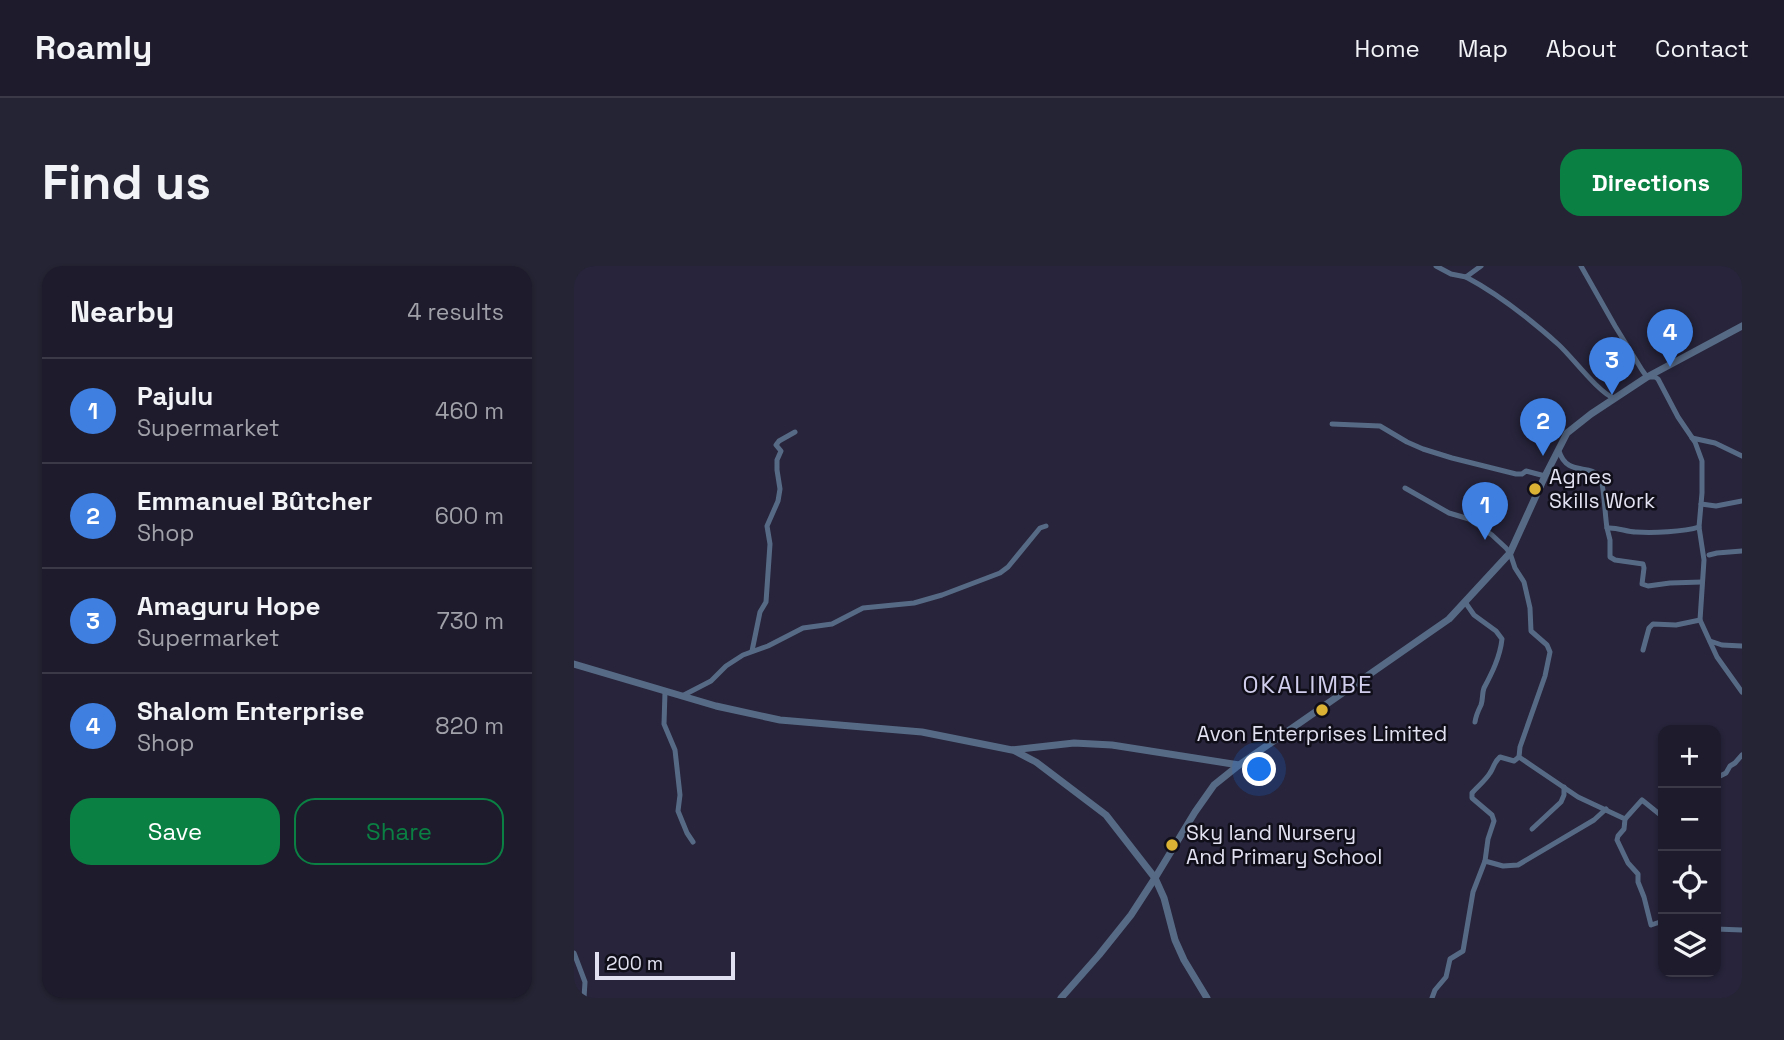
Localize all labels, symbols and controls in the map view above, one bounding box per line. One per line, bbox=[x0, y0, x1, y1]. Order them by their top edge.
text: Roamly bbox=[35, 27, 152, 69]
text: Home bbox=[1354, 33, 1420, 64]
text: Map bbox=[1458, 33, 1508, 64]
text: About bbox=[1546, 33, 1617, 64]
text: Contact bbox=[1655, 33, 1749, 64]
button: Directions bbox=[1560, 149, 1742, 216]
text: Find us bbox=[42, 151, 211, 213]
text: Nearby bbox=[70, 292, 174, 331]
text: 4 results bbox=[407, 297, 504, 327]
pin: 4 bbox=[1647, 309, 1693, 367]
pin: 3 bbox=[1589, 337, 1635, 395]
text: Pajulu bbox=[137, 379, 213, 413]
text: 1 bbox=[88, 396, 98, 426]
text: 460 m bbox=[435, 396, 504, 426]
pin: 2 bbox=[1520, 398, 1566, 456]
text: Supermarket bbox=[137, 413, 279, 443]
place label: Agnes Skills Work bbox=[1549, 463, 1655, 514]
marker: Agnes Skills Work bbox=[1527, 481, 1543, 497]
pin: 1 bbox=[1462, 482, 1508, 540]
text: Emmanuel Bûtcher bbox=[137, 484, 372, 518]
text: 2 bbox=[86, 501, 100, 531]
text: 600 m bbox=[435, 501, 504, 531]
text: Shop bbox=[137, 518, 194, 548]
text: Amaguru Hope bbox=[137, 589, 321, 623]
text: 3 bbox=[86, 606, 100, 636]
text: 730 m bbox=[437, 606, 504, 636]
text: Supermarket bbox=[137, 623, 279, 653]
district label: OKALIMBE bbox=[1243, 669, 1373, 700]
text: Shalom Enterprise bbox=[137, 694, 365, 728]
marker: Avon Enterprises Limited bbox=[1314, 702, 1330, 718]
text: 4 bbox=[86, 711, 100, 741]
text: 820 m bbox=[435, 711, 504, 741]
place label: Avon Enterprises Limited bbox=[1197, 720, 1447, 747]
map controls bbox=[1658, 725, 1721, 977]
button: + bbox=[1658, 725, 1721, 788]
text: Shop bbox=[137, 728, 194, 758]
your location bbox=[1242, 752, 1276, 786]
button: − bbox=[1658, 788, 1721, 851]
button: Save bbox=[70, 798, 280, 865]
button: Share bbox=[294, 798, 504, 865]
place label: Sky land Nursery And Primary School bbox=[1186, 819, 1382, 870]
marker: Sky land Nursery And Primary School bbox=[1164, 837, 1180, 853]
button: locate bbox=[1658, 851, 1721, 914]
button: layers bbox=[1658, 914, 1721, 977]
scale bar bbox=[595, 949, 735, 981]
text: 200 m bbox=[606, 951, 663, 976]

